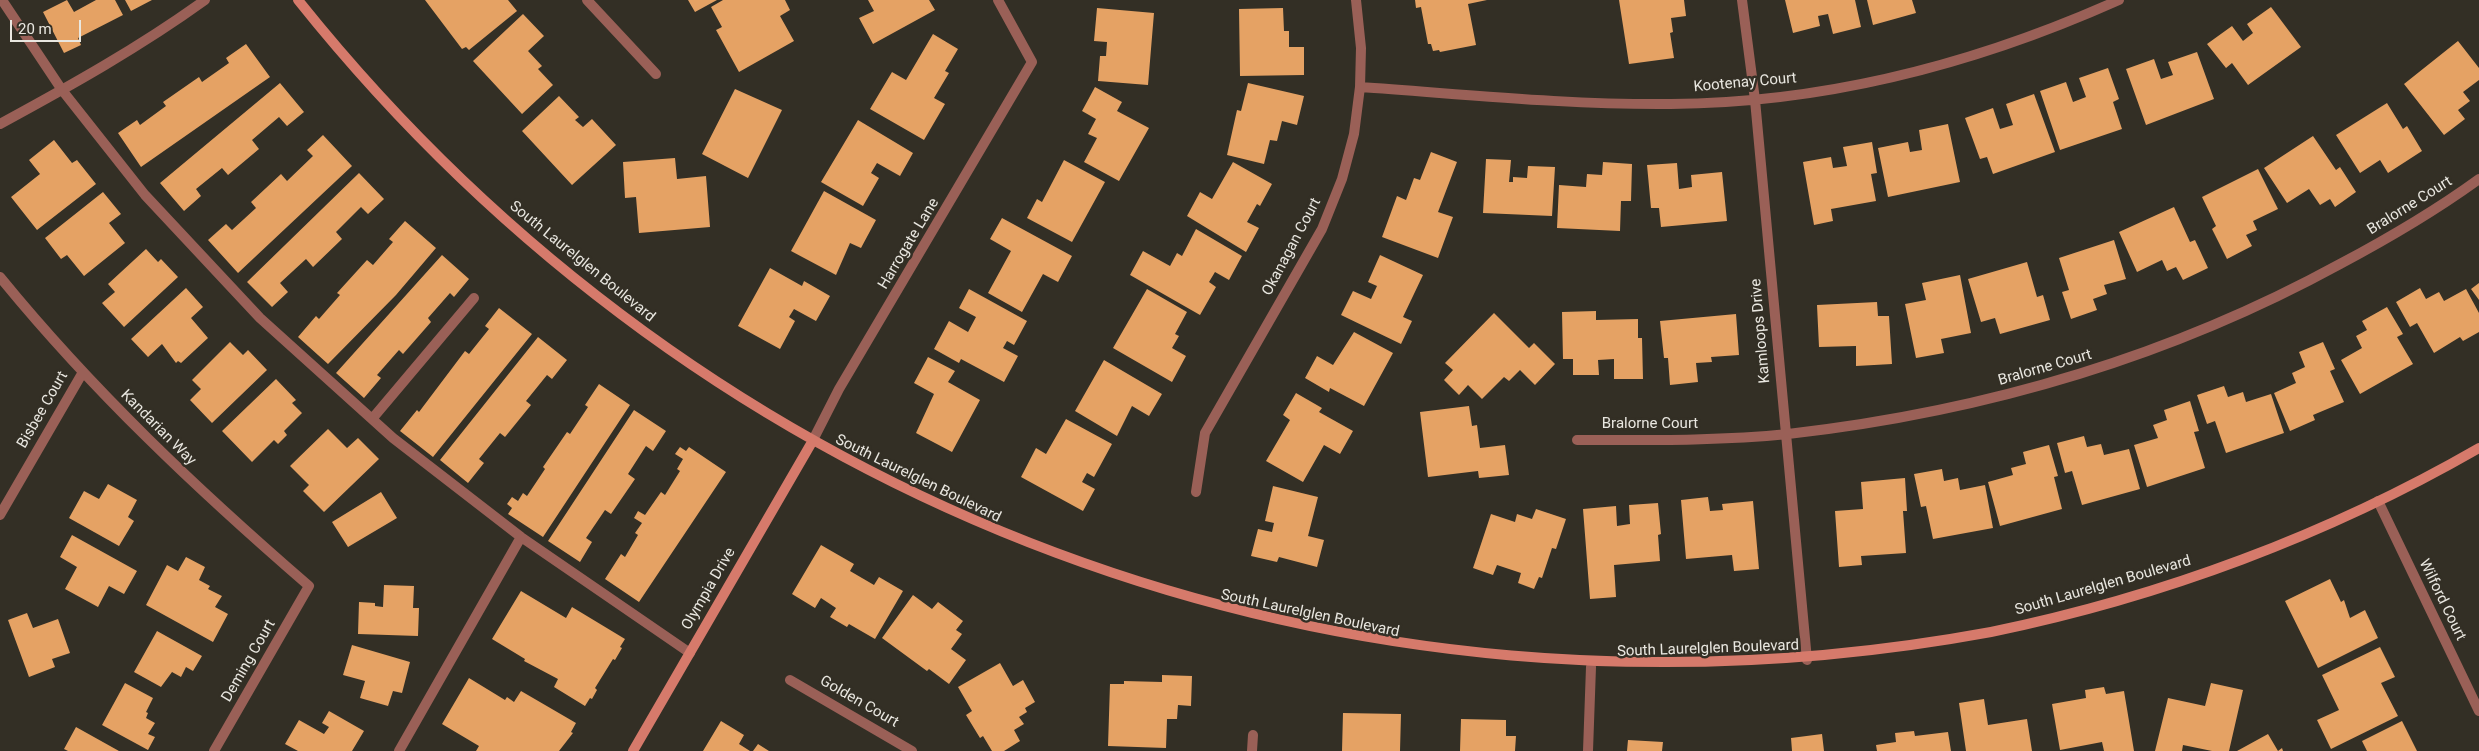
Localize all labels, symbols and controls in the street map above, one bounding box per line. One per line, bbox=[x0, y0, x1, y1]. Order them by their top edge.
scale bar bbox=[12, 10, 84, 42]
text: 20 m bbox=[18, 20, 52, 38]
street label: Kootenay Court bbox=[1693, 70, 1797, 96]
street label: Bralorne Court bbox=[2364, 173, 2456, 239]
street label: Harrogate Lane bbox=[875, 195, 943, 293]
street label: Okanagan Court bbox=[1259, 195, 1325, 299]
street label: South Laurelglen Boulevard bbox=[506, 198, 658, 326]
street label: Kamloops Drive bbox=[1747, 278, 1775, 384]
street label: Bralorne Court bbox=[1996, 346, 2094, 390]
street label: Bisbee Court bbox=[14, 368, 72, 452]
street label: Kandarian Way bbox=[116, 386, 200, 470]
street label: Bralorne Court bbox=[1602, 415, 1698, 433]
street label: South Laurelglen Boulevard bbox=[832, 431, 1004, 527]
street label: Olympia Drive bbox=[678, 545, 740, 633]
street label: South Laurelglen Boulevard bbox=[2013, 552, 2193, 620]
street label: Wilford Court bbox=[2415, 556, 2469, 644]
street label: South Laurelglen Boulevard bbox=[1219, 586, 1401, 642]
street label: Deming Court bbox=[218, 617, 280, 705]
street label: South Laurelglen Boulevard bbox=[1617, 637, 1799, 661]
street label: Golden Court bbox=[816, 672, 902, 732]

